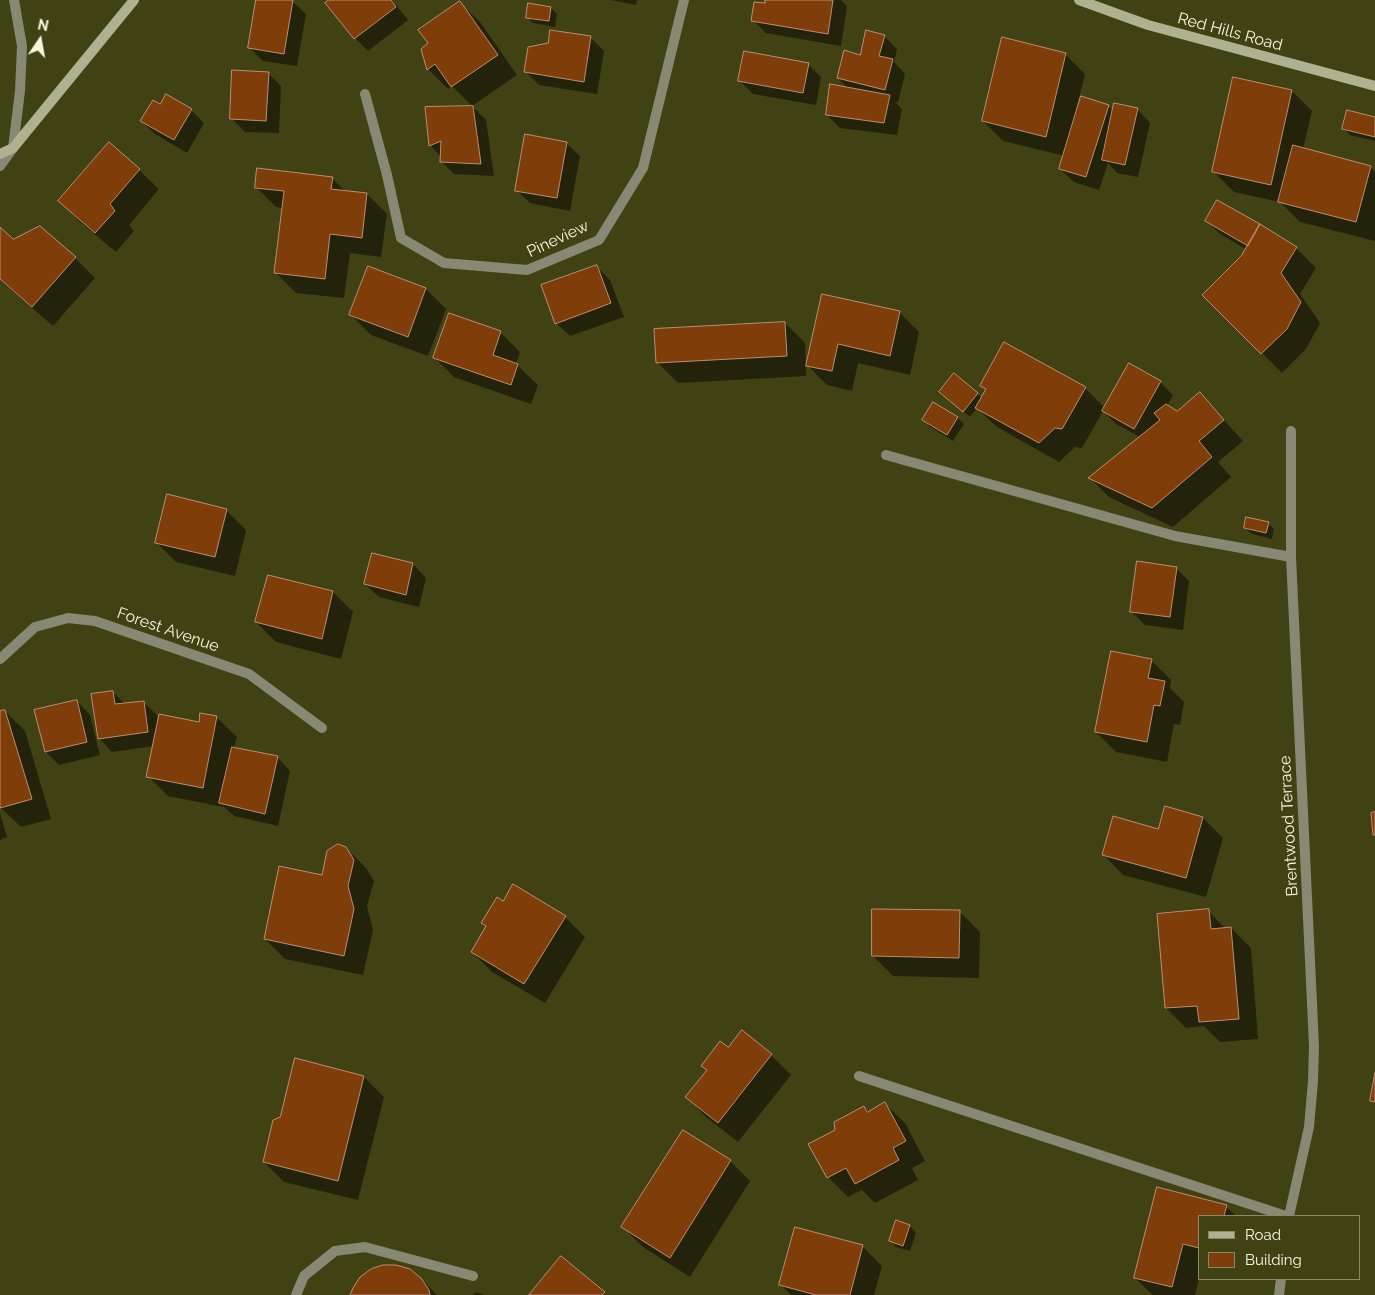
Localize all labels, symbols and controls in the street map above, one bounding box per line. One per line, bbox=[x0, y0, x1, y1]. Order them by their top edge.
street label: Red Hills Road bbox=[1175, 9, 1285, 55]
north arrow bbox=[15, 15, 65, 65]
text: N bbox=[36, 16, 50, 34]
street label: Pineview bbox=[524, 216, 592, 262]
street label: Forest Avenue bbox=[115, 604, 221, 656]
street label: Brentwood Terrace bbox=[1276, 755, 1302, 897]
legend bbox=[1198, 1215, 1360, 1280]
text: Road bbox=[1245, 1226, 1281, 1244]
text: Building bbox=[1245, 1251, 1302, 1269]

